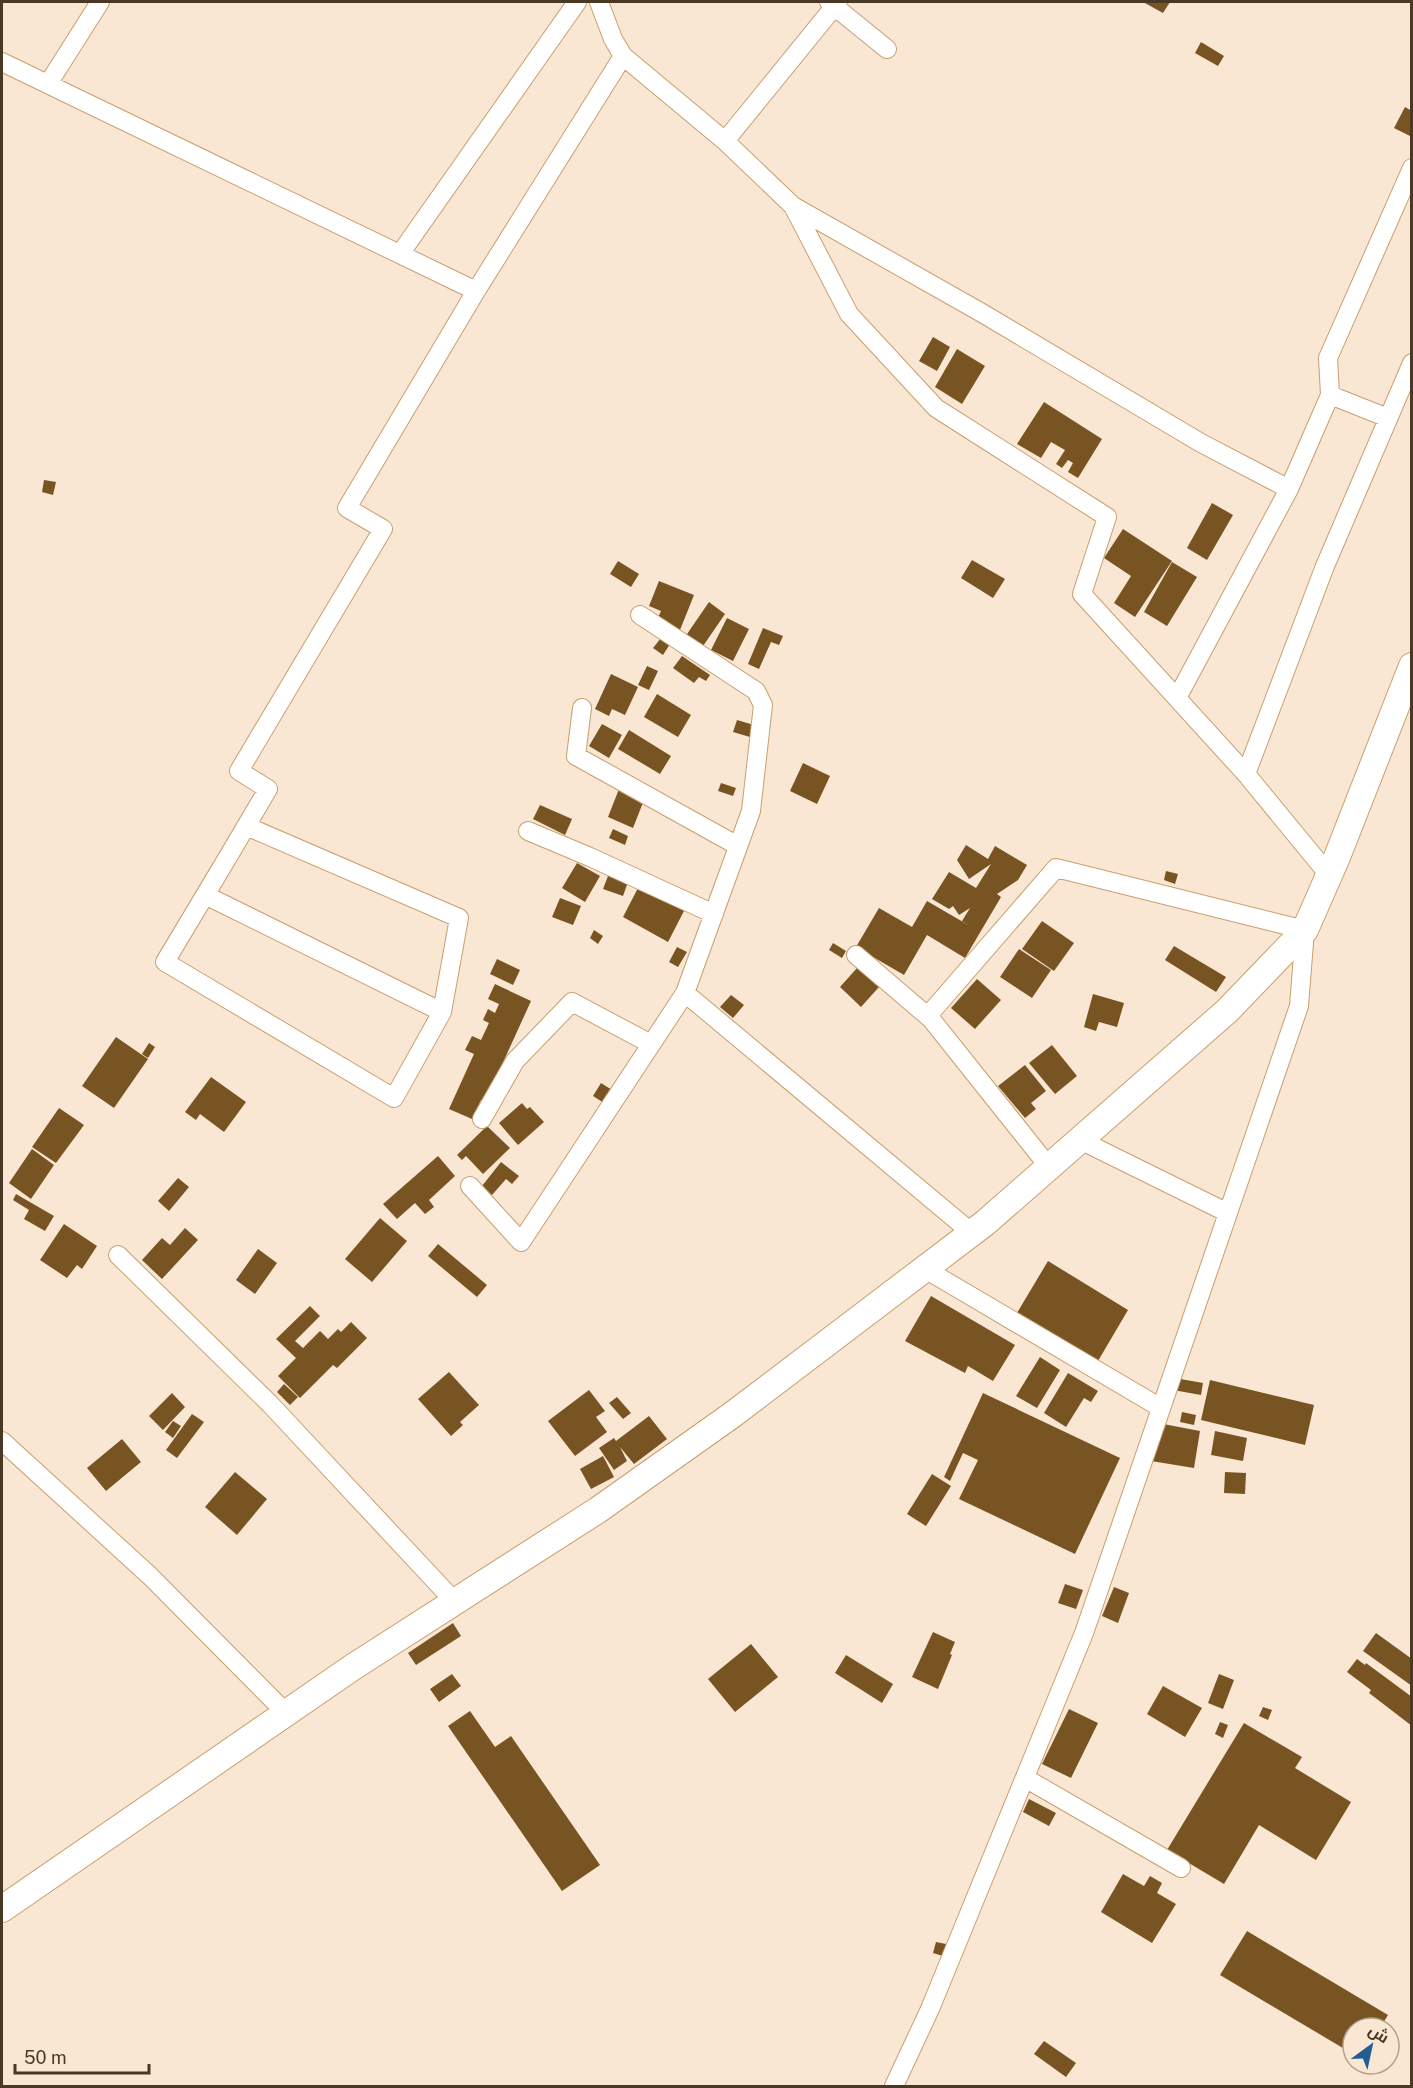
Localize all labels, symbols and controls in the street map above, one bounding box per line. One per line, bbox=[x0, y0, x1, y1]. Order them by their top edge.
north arrow bbox=[1341, 2016, 1401, 2076]
text: ش bbox=[1365, 2020, 1393, 2047]
scale bar bbox=[15, 2037, 148, 2075]
text: 50 m bbox=[24, 2047, 67, 2068]

